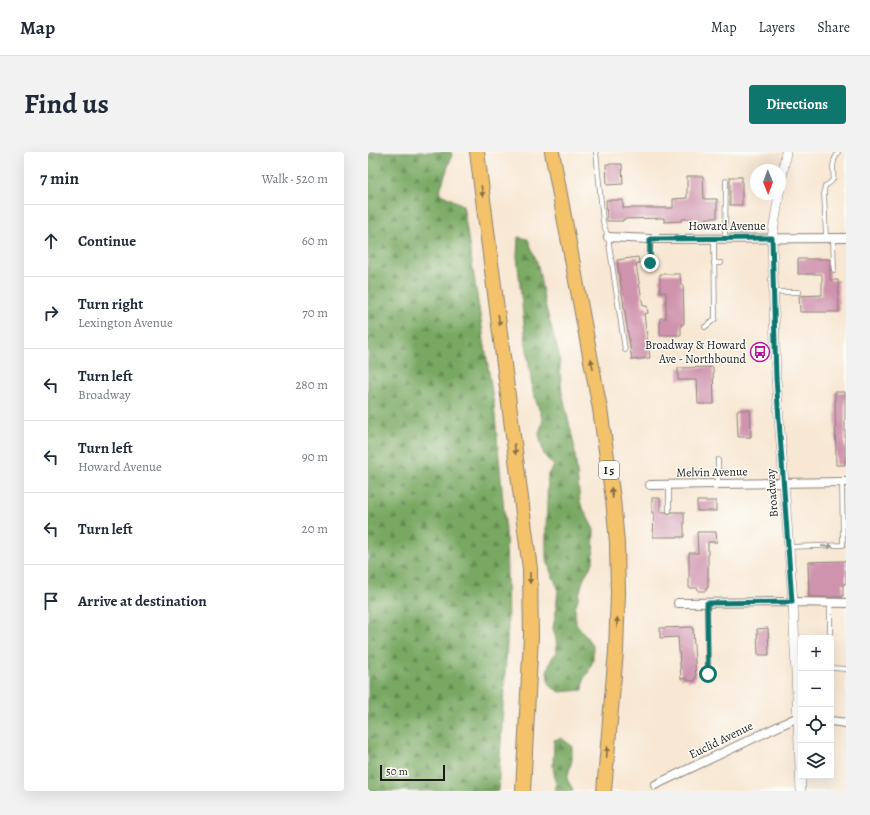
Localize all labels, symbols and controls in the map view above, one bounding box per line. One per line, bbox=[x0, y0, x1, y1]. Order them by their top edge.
text: Map bbox=[20, 15, 55, 41]
text: Map bbox=[711, 18, 737, 37]
text: Layers bbox=[759, 18, 795, 37]
text: Share bbox=[817, 18, 850, 37]
text: Find us bbox=[24, 85, 109, 123]
button: Directions bbox=[749, 85, 846, 124]
north arrow bbox=[750, 164, 786, 200]
text: 7 min bbox=[40, 167, 79, 190]
text: Walk · 520 m bbox=[261, 170, 328, 187]
one-way arrow bbox=[479, 185, 485, 197]
street label: Howard Avenue bbox=[688, 218, 766, 234]
icon: ahead bbox=[40, 230, 62, 252]
text: Continue bbox=[78, 231, 136, 251]
text: 60 m bbox=[302, 232, 328, 249]
route end bbox=[641, 254, 659, 272]
text: Turn right bbox=[78, 294, 143, 314]
icon: right bbox=[40, 302, 62, 324]
text: 70 m bbox=[302, 304, 328, 321]
text: Lexington Avenue bbox=[78, 314, 173, 331]
one-way arrow bbox=[495, 314, 502, 326]
place label: Broadway & Howard Ave - Northbound bbox=[645, 337, 747, 367]
bus stop icon: Broadway & Howard Ave - Northbound bbox=[749, 341, 771, 363]
one-way arrow bbox=[589, 358, 595, 371]
text: Turn left bbox=[78, 366, 133, 386]
icon: left bbox=[40, 374, 62, 396]
text: 280 m bbox=[295, 376, 328, 393]
text: Broadway bbox=[78, 386, 131, 403]
text: Turn left bbox=[78, 438, 133, 458]
one-way arrow bbox=[512, 443, 518, 455]
icon: left bbox=[40, 446, 62, 468]
text: 90 m bbox=[302, 448, 328, 465]
text: Howard Avenue bbox=[78, 458, 162, 475]
road number: I 5 bbox=[599, 461, 619, 479]
street label: Melvin Avenue bbox=[676, 463, 748, 481]
street label: Broadway bbox=[762, 468, 782, 518]
one-way arrow bbox=[609, 487, 615, 499]
icon: left bbox=[40, 518, 62, 540]
text: Turn left bbox=[78, 519, 133, 539]
text: 20 m bbox=[302, 520, 328, 537]
one-way arrow bbox=[821, 542, 833, 549]
one-way arrow bbox=[527, 572, 533, 585]
icon: arrive bbox=[40, 590, 62, 612]
text: Arrive at destination bbox=[78, 591, 207, 611]
one-way arrow bbox=[614, 616, 620, 629]
map controls bbox=[798, 635, 834, 779]
button: + bbox=[798, 635, 834, 671]
route start bbox=[699, 665, 717, 683]
button: − bbox=[798, 671, 834, 707]
button: locate bbox=[798, 707, 834, 743]
street label: Euclid Avenue bbox=[686, 718, 756, 762]
button: layers bbox=[798, 743, 834, 779]
one-way arrow bbox=[604, 746, 610, 758]
scale bar bbox=[380, 763, 445, 782]
text: 50 m bbox=[386, 764, 408, 779]

